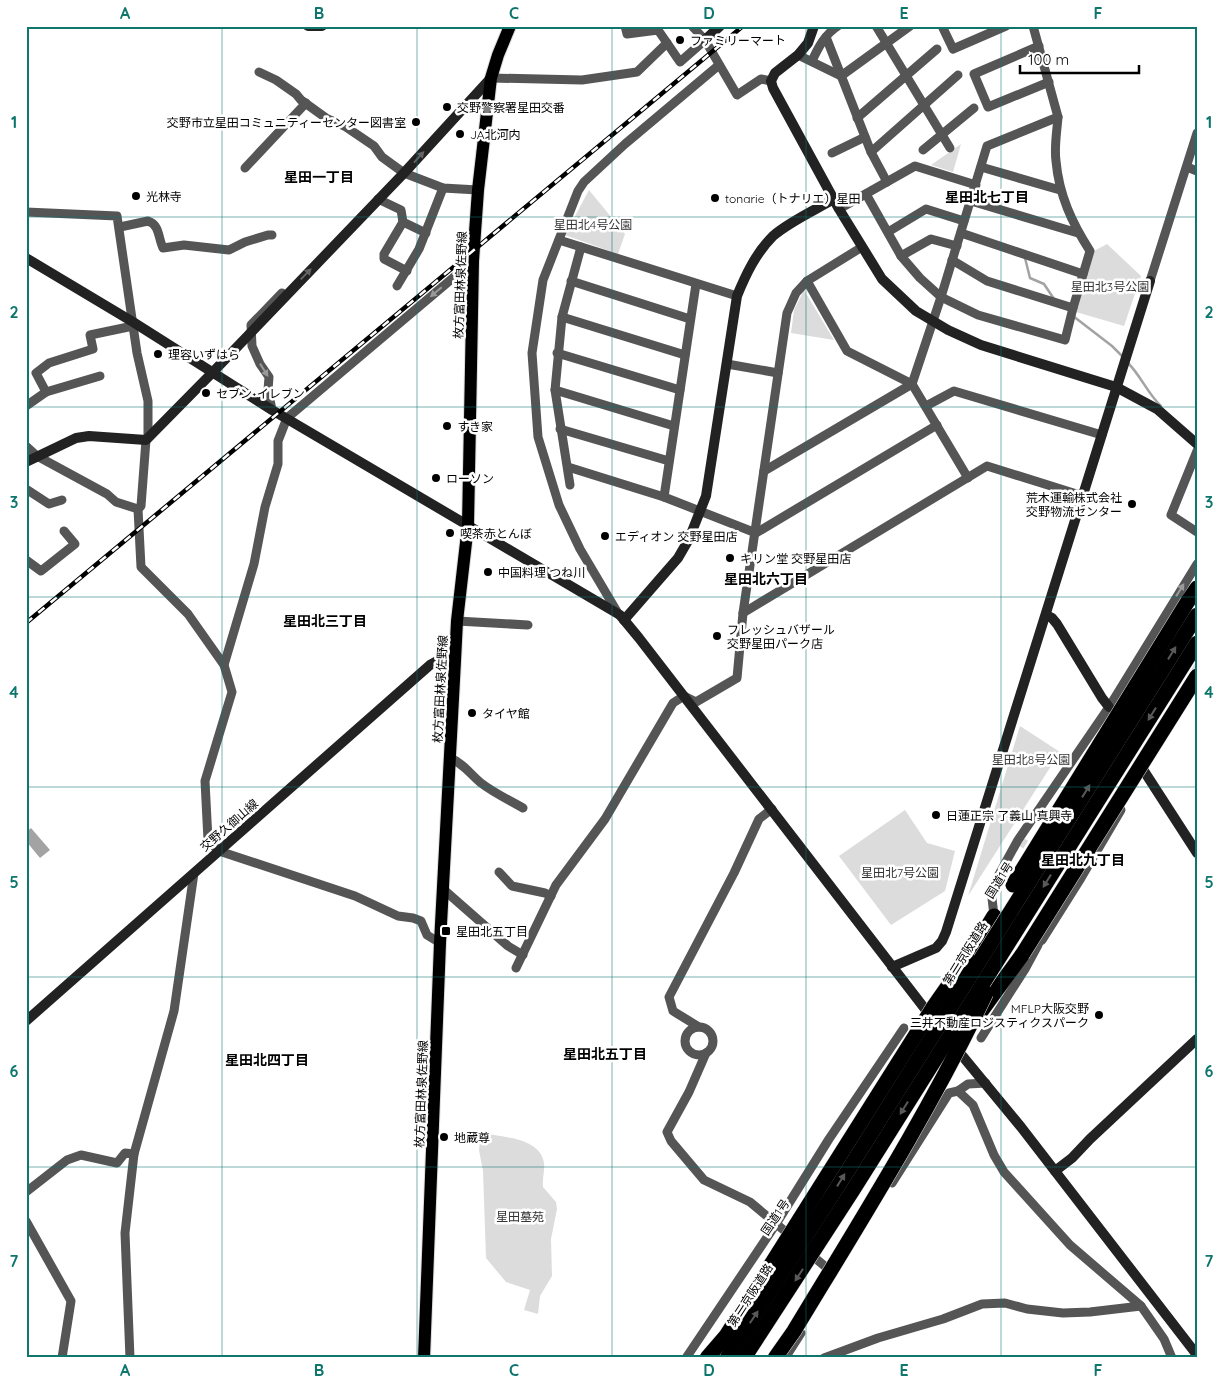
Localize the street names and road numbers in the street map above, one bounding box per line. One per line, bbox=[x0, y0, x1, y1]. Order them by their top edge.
street label: 枚方富田林泉佐野線 bbox=[451, 231, 469, 339]
street label: 枚方富田林泉佐野線 bbox=[430, 635, 450, 743]
street label: 交野久御山線 bbox=[197, 796, 261, 854]
street label: 国道1号 bbox=[982, 859, 1016, 901]
street label: 第二京阪道路 bbox=[940, 918, 990, 988]
street label: 枚方富田林泉佐野線 bbox=[412, 1040, 430, 1148]
street label: 国道1号 bbox=[757, 1196, 793, 1238]
street label: 第二京阪道路 bbox=[724, 1261, 776, 1329]

